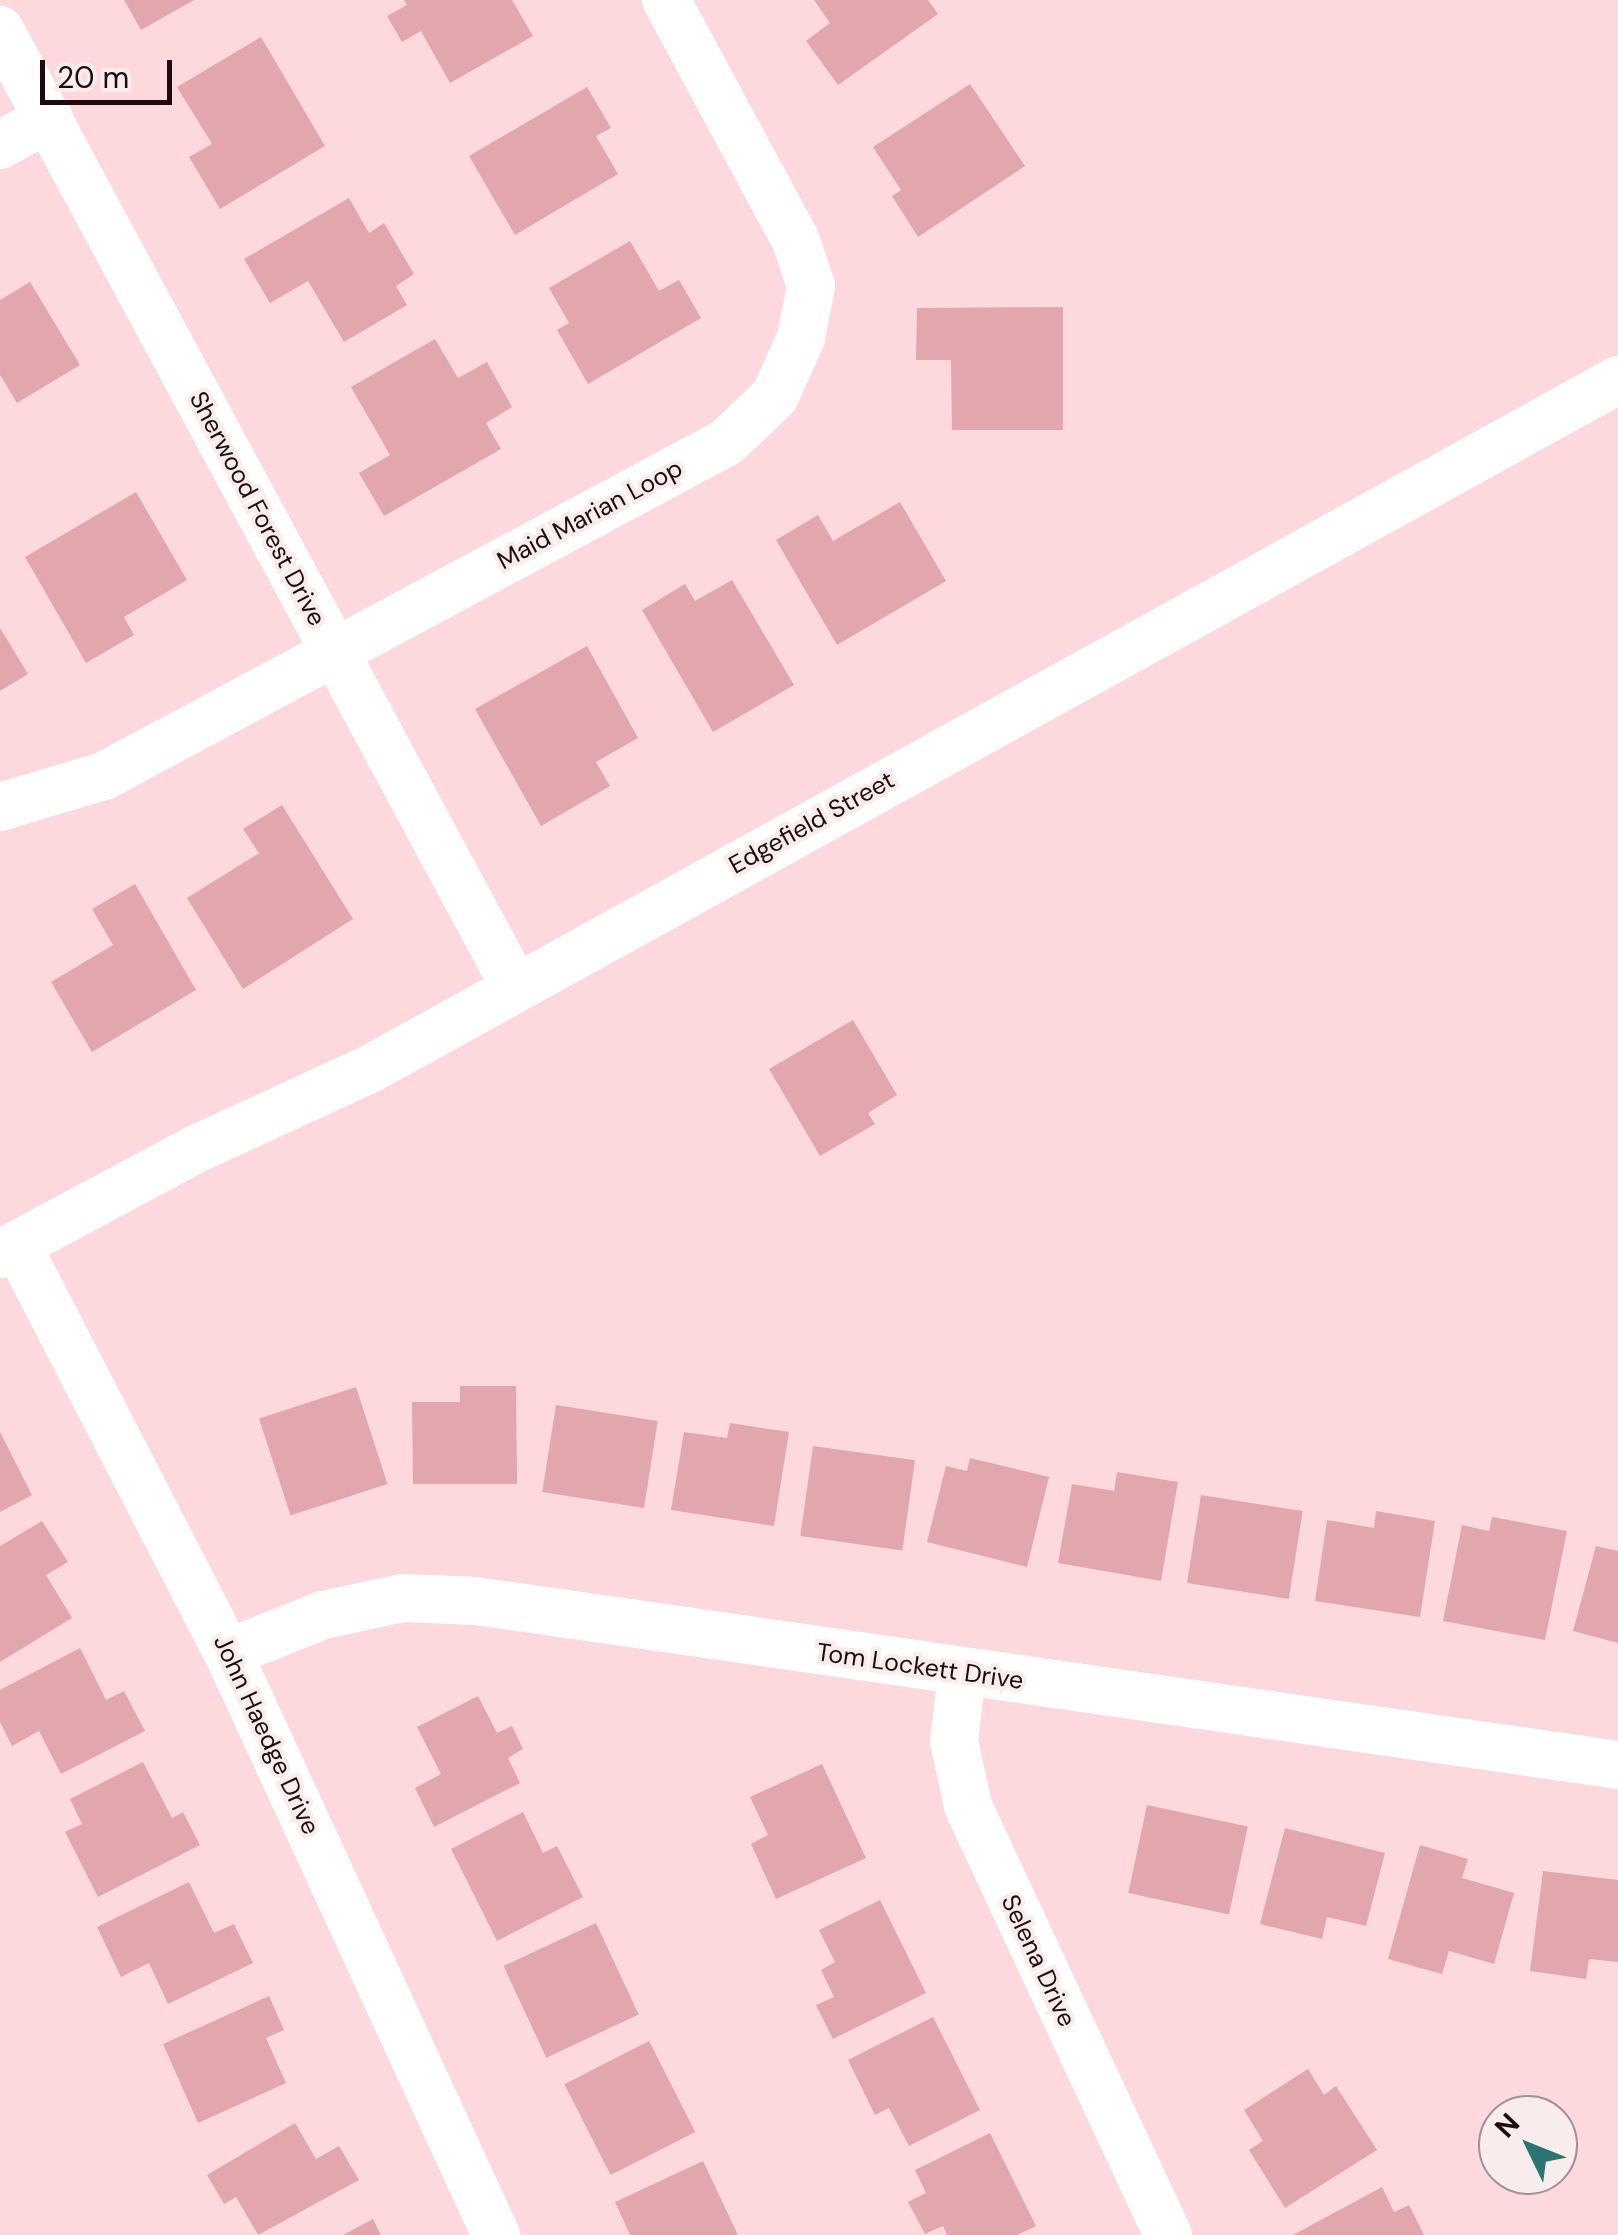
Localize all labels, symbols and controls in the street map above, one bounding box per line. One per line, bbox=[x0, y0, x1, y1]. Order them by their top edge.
scale bar bbox=[45, 40, 178, 102]
text: 20 m bbox=[57, 58, 129, 97]
street label: Sherwood Forest Drive bbox=[182, 387, 332, 631]
street label: Maid Marian Loop bbox=[492, 454, 688, 576]
street label: Edgefield Street bbox=[724, 765, 900, 881]
street label: John Haedge Drive bbox=[207, 1630, 325, 1840]
street label: Tom Lockett Drive bbox=[815, 1638, 1025, 1696]
street label: Selena Drive bbox=[994, 1890, 1082, 2032]
north arrow bbox=[1478, 2095, 1578, 2195]
text: N bbox=[1487, 2105, 1528, 2146]

